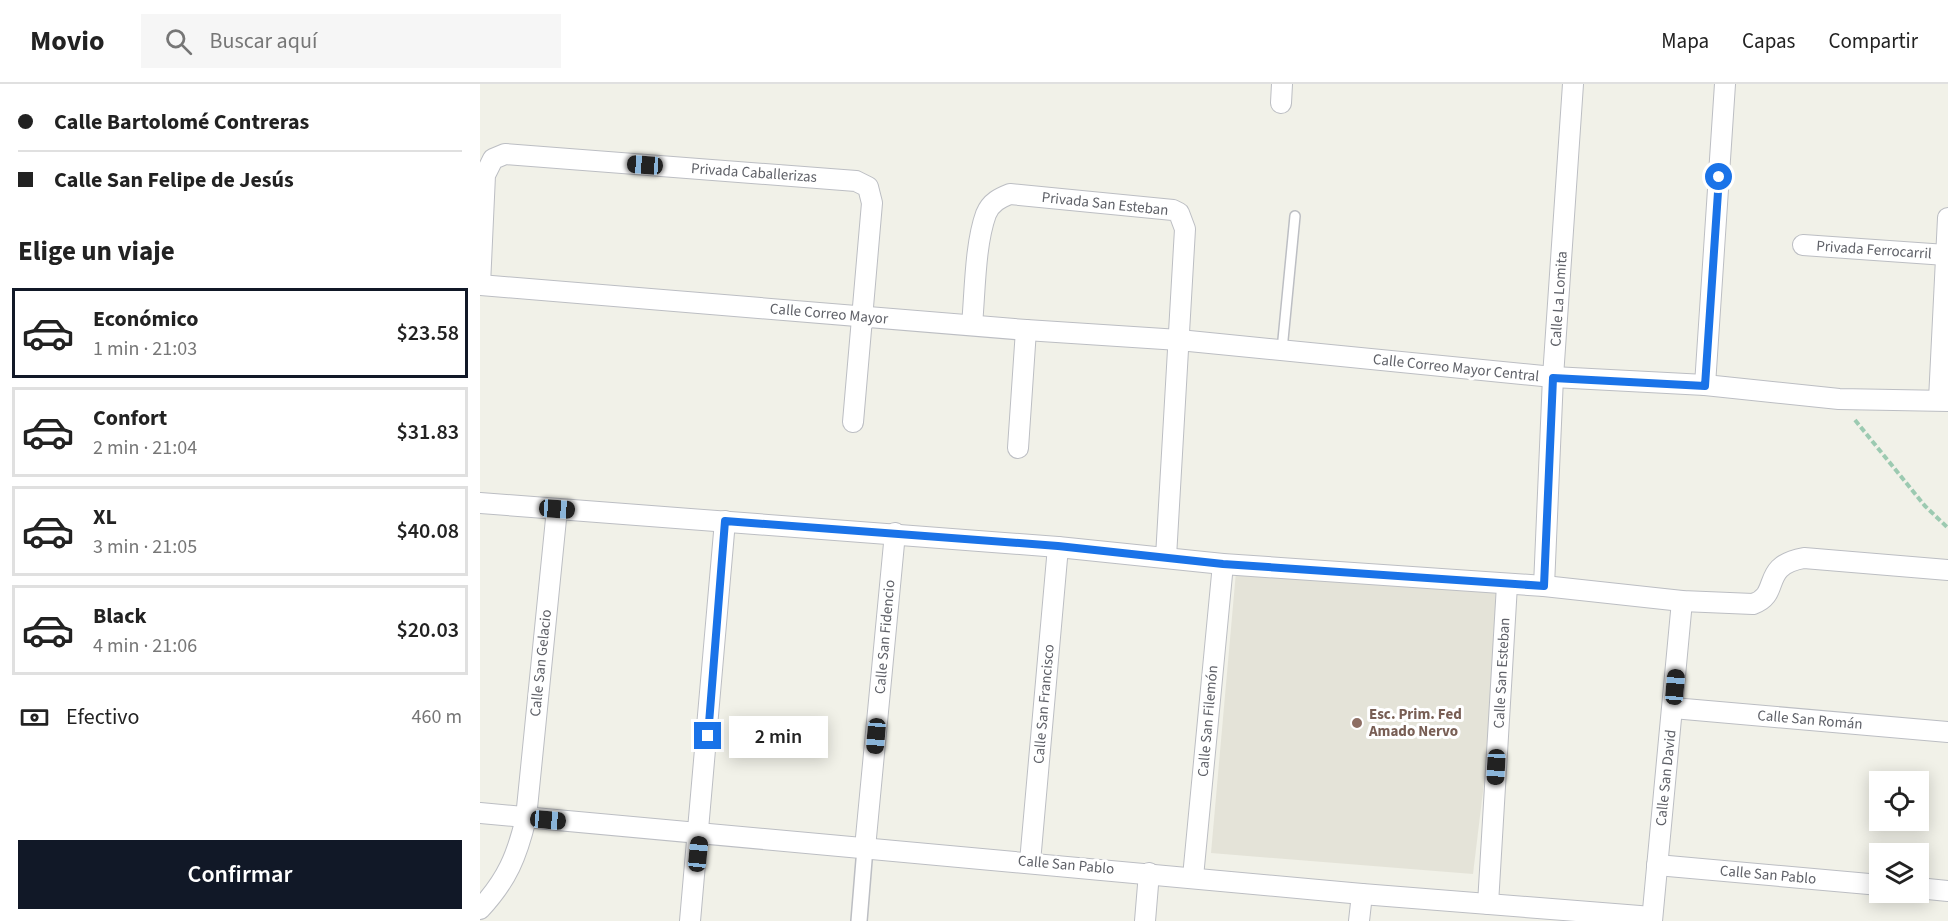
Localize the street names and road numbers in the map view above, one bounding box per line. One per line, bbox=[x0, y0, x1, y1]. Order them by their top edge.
street label: Privada Caballerizas bbox=[690, 158, 818, 188]
street label: Privada San Esteban bbox=[1041, 187, 1169, 221]
street label: Privada Ferrocarril bbox=[1816, 235, 1933, 265]
street label: Calle La Lomita bbox=[1545, 251, 1573, 347]
street label: Calle Correo Mayor bbox=[769, 298, 890, 330]
street label: Calle Correo Mayor Central bbox=[1372, 349, 1540, 387]
street label: Calle San Fidencio bbox=[870, 579, 900, 695]
street label: Calle San Gelacio bbox=[525, 608, 557, 718]
street label: Calle San Esteban bbox=[1489, 617, 1515, 729]
street label: Calle San Francisco bbox=[1028, 643, 1060, 765]
street label: Calle San Filemón bbox=[1193, 664, 1223, 778]
street label: Calle San Román bbox=[1756, 705, 1864, 735]
street label: Calle San David bbox=[1650, 729, 1682, 827]
street label: Calle San Pablo bbox=[1017, 850, 1115, 880]
street label: Calle San Pablo bbox=[1719, 860, 1817, 890]

